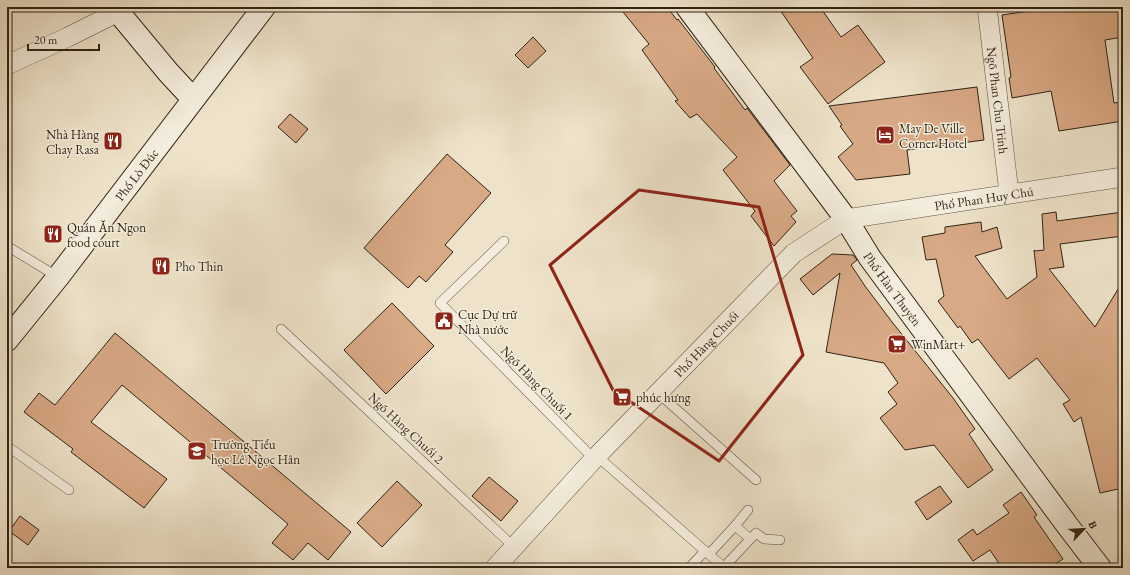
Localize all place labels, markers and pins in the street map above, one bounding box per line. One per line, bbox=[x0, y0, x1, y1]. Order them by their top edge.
place label: May De Ville Corner Hotel bbox=[899, 120, 967, 152]
hotel icon: May De Ville Corner Hotel bbox=[874, 124, 896, 146]
place label: Nhà Hàng Chay Rasa bbox=[46, 126, 100, 158]
restaurant icon: Nhà Hàng Chay Rasa bbox=[102, 130, 124, 152]
place label: Quán Ăn Ngon food court bbox=[67, 219, 146, 251]
restaurant icon: Quán Ăn Ngon food court bbox=[42, 223, 64, 245]
restaurant icon: Pho Thin bbox=[150, 255, 172, 277]
place label: Pho Thin bbox=[175, 258, 223, 275]
place label: Cục Dự trữ Nhà nước bbox=[458, 306, 518, 338]
public building icon: Cục Dự trữ Nhà nước bbox=[433, 310, 455, 332]
supermarket icon: WinMart+ bbox=[886, 333, 908, 355]
place label: WinMart+ bbox=[911, 336, 966, 353]
supermarket icon: phúc hưng bbox=[611, 386, 633, 408]
place label: phúc hưng bbox=[636, 389, 691, 406]
place label: Trường Tiểu học Lê Ngọc Hân bbox=[211, 436, 300, 468]
school or university icon: Trường Tiểu học Lê Ngọc Hân bbox=[186, 440, 208, 462]

